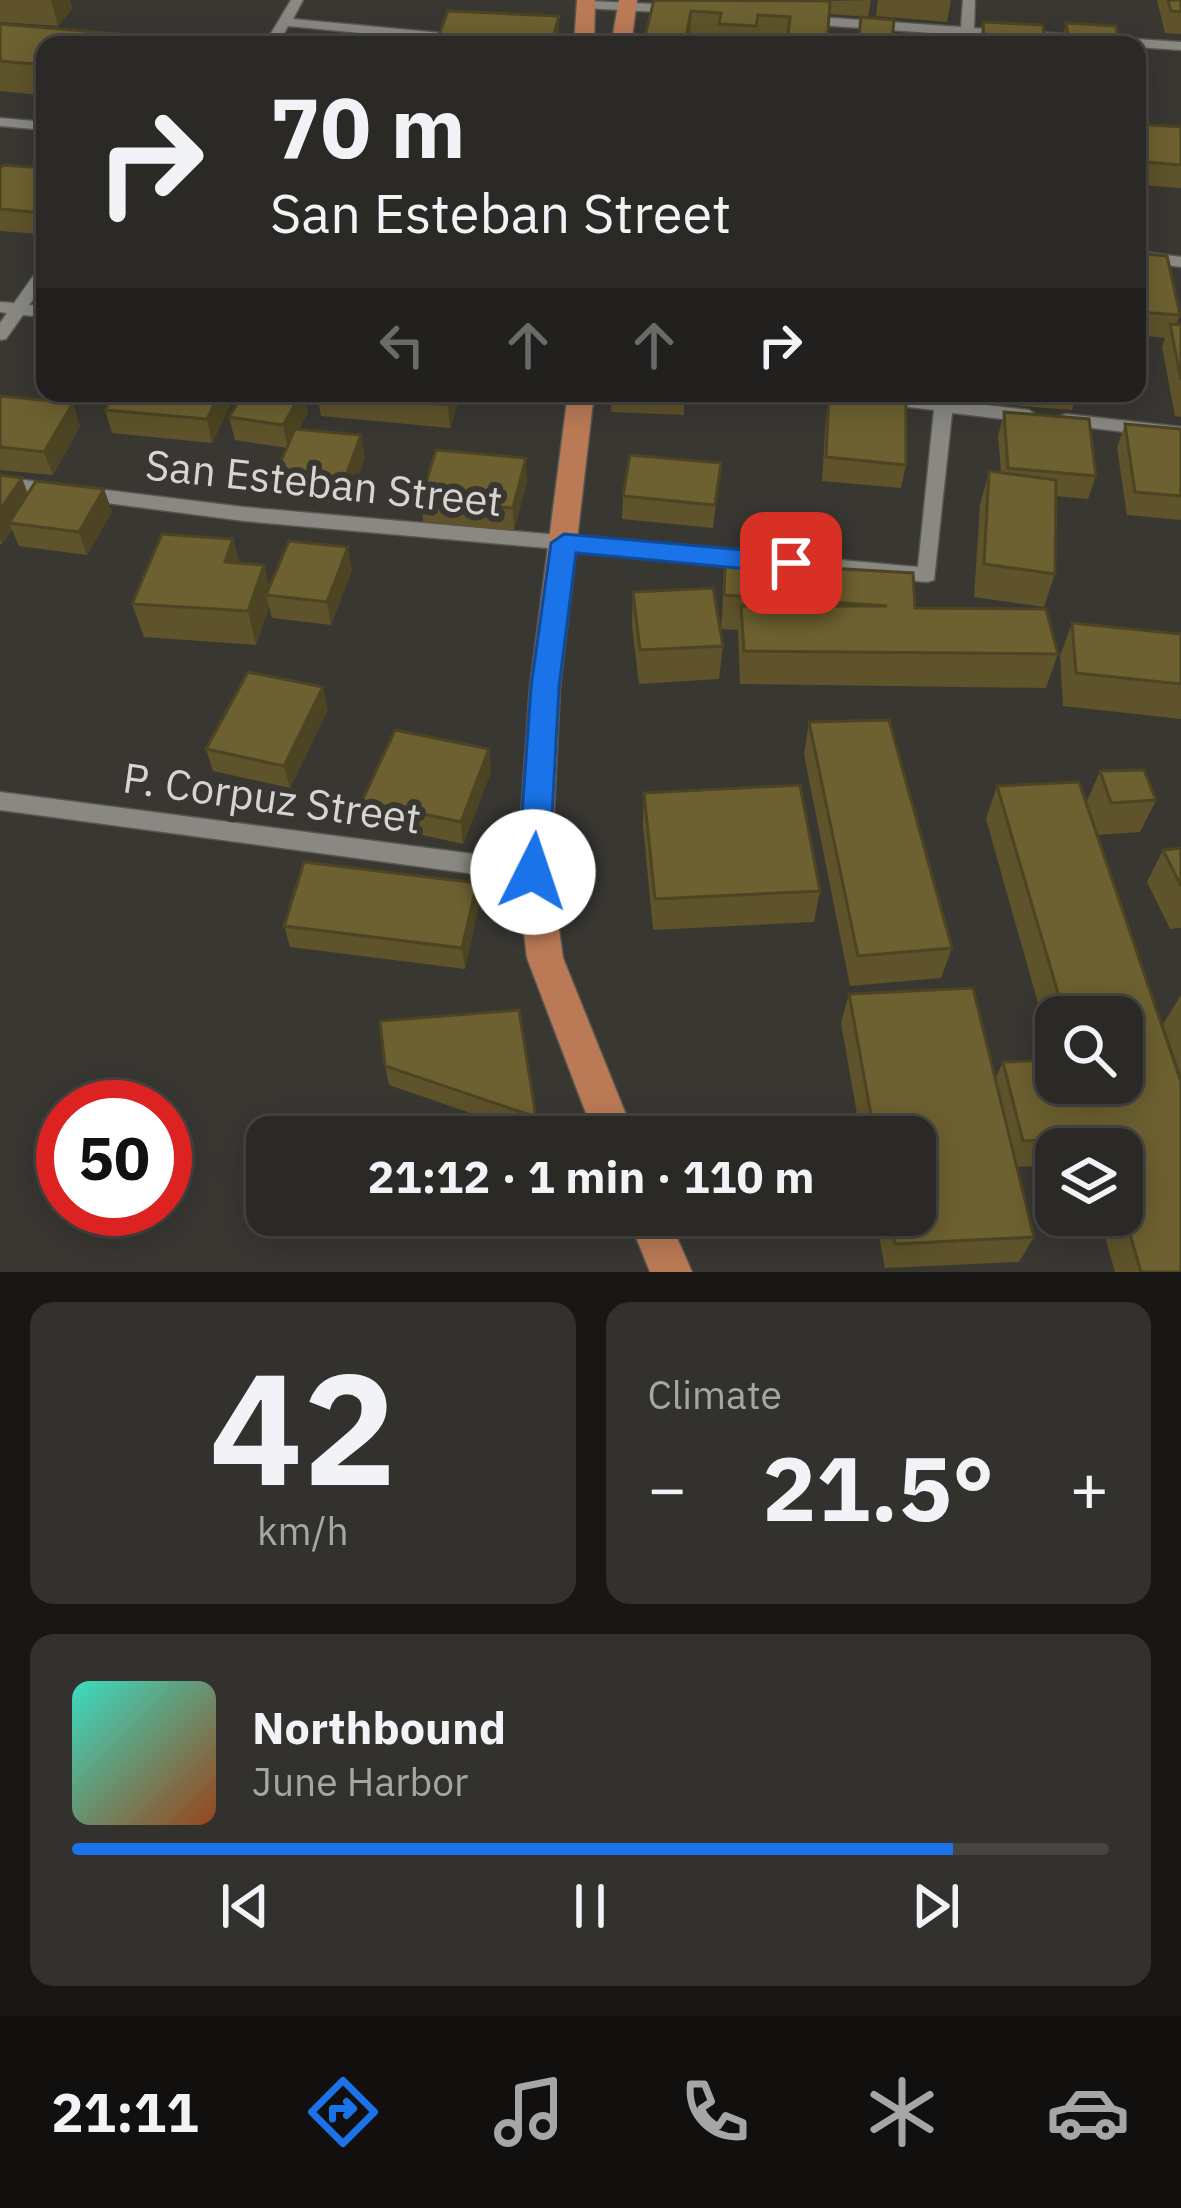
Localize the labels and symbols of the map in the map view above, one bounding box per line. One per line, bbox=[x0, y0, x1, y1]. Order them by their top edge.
street label: San Esteban Street bbox=[143, 436, 505, 529]
pin bbox=[740, 512, 842, 614]
street label: P. Corpuz Street bbox=[119, 749, 425, 846]
position arrow bbox=[470, 809, 596, 935]
speed limit sign: 50 bbox=[36, 1080, 192, 1236]

